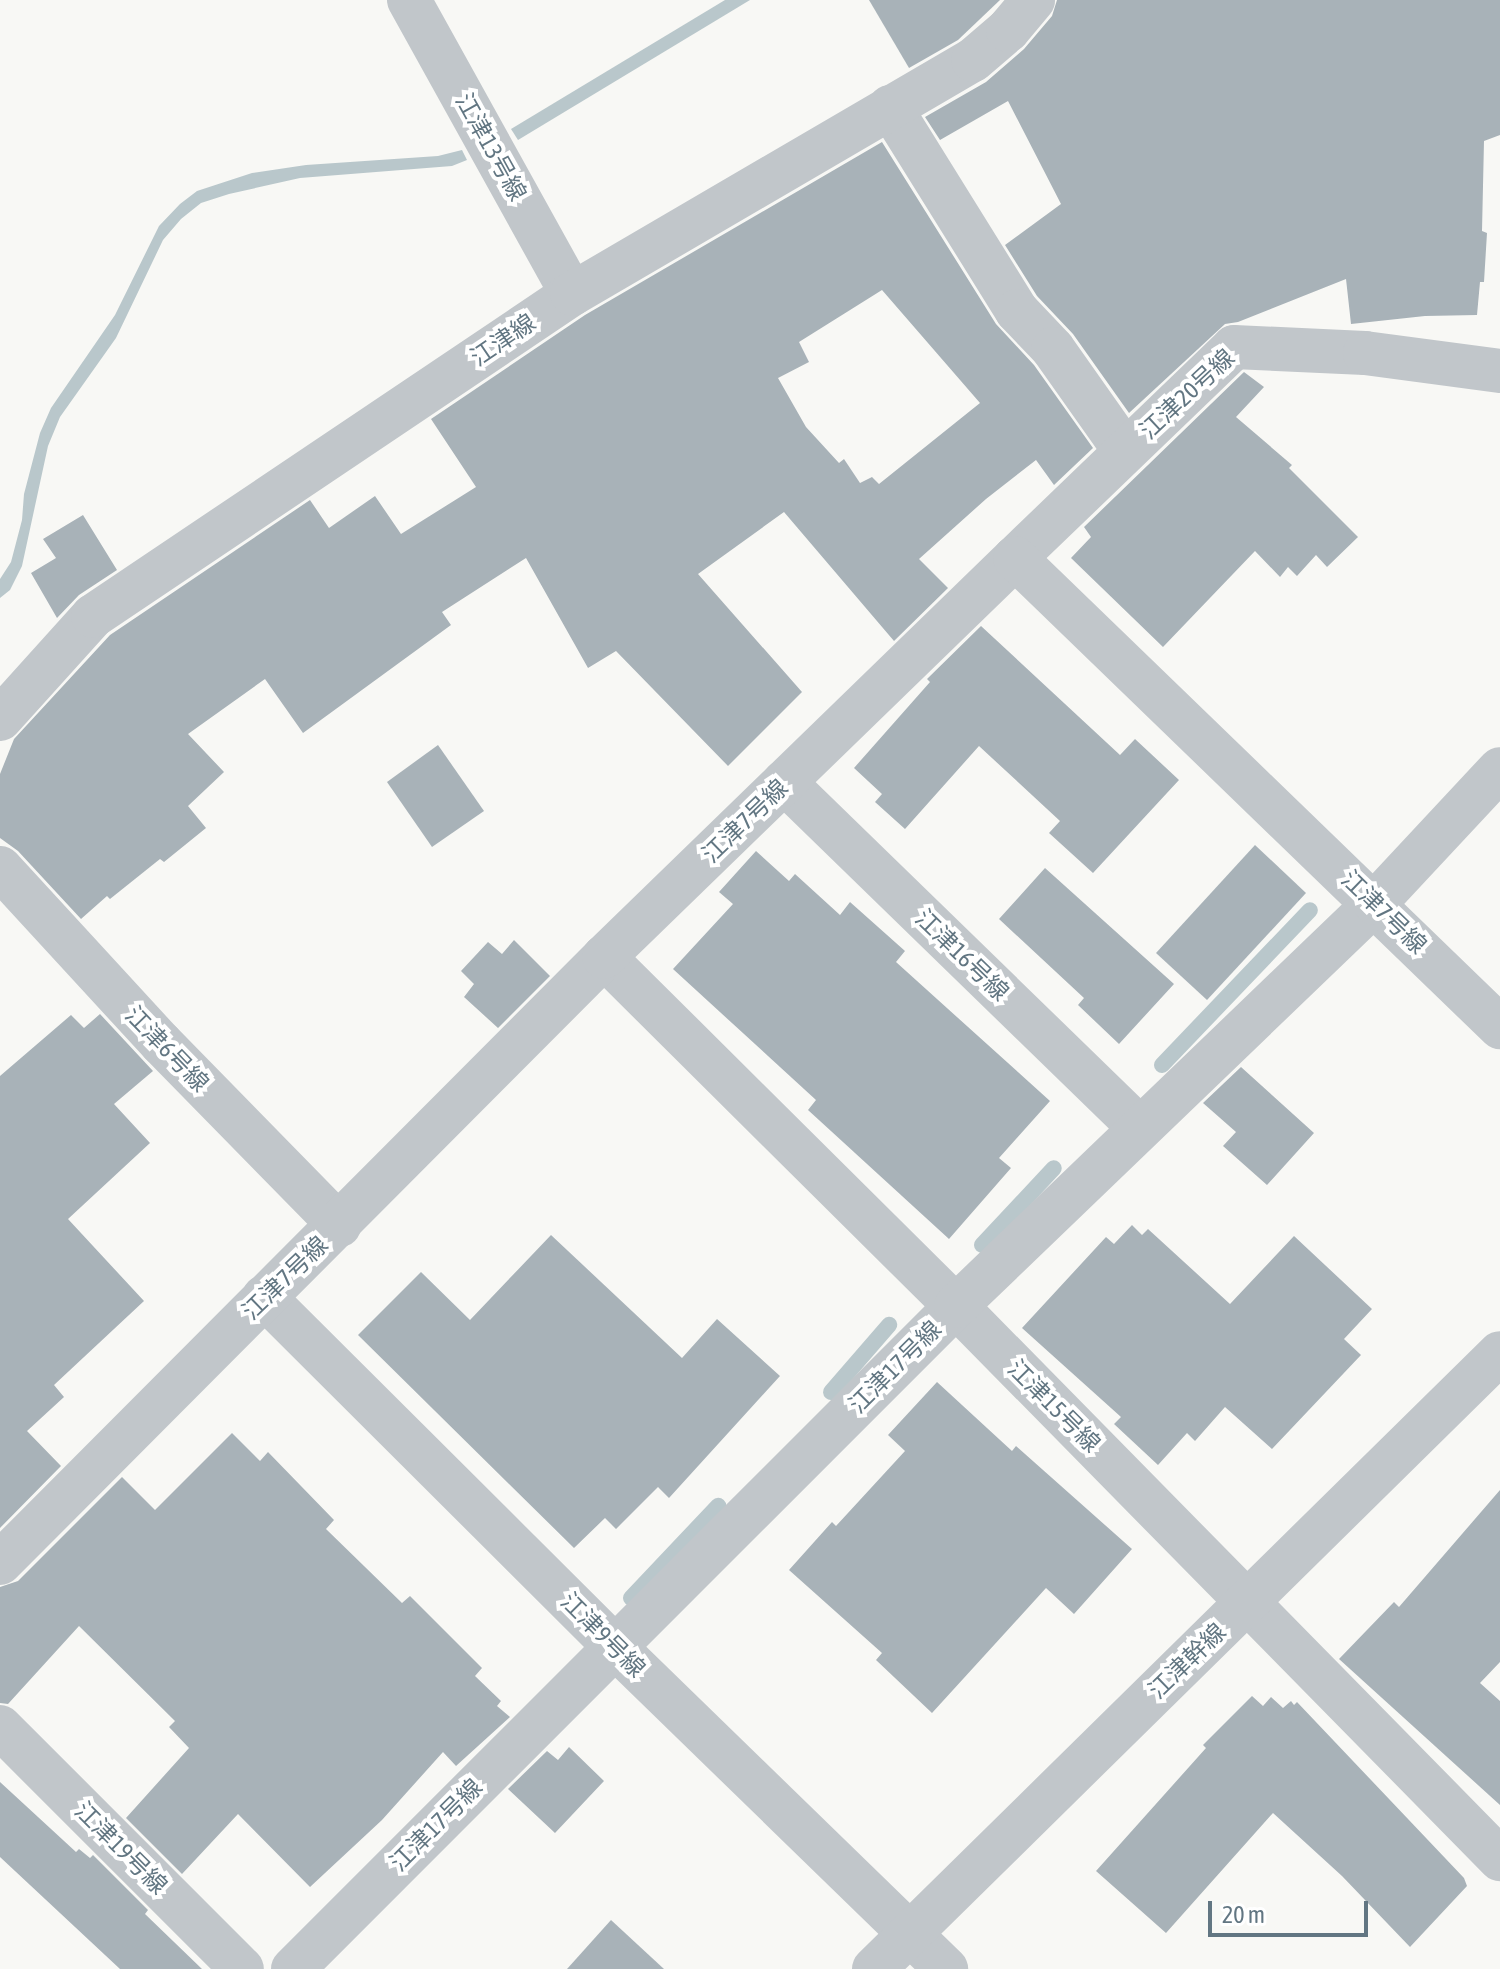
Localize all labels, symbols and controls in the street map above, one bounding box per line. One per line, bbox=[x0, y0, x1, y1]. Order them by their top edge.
street label: 江津13号線 bbox=[450, 88, 532, 206]
street label: 江津線 bbox=[465, 308, 541, 372]
street label: 江津20号線 bbox=[1134, 343, 1240, 445]
street label: 江津7号線 bbox=[696, 773, 794, 869]
street label: 江津7号線 bbox=[1335, 864, 1433, 960]
street label: 江津16号線 bbox=[909, 903, 1015, 1007]
street label: 江津6号線 bbox=[119, 1000, 215, 1098]
street label: 江津7号線 bbox=[236, 1230, 334, 1326]
street label: 江津17号線 bbox=[843, 1315, 947, 1419]
street label: 江津15号線 bbox=[1002, 1354, 1106, 1458]
street label: 江津9号線 bbox=[555, 1587, 651, 1683]
street label: 江津幹線 bbox=[1142, 1617, 1232, 1705]
street label: 江津17号線 bbox=[384, 1773, 488, 1877]
street label: 江津19号線 bbox=[69, 1796, 173, 1900]
scale bar bbox=[1212, 1885, 1372, 1935]
text: 20 m bbox=[1222, 1901, 1265, 1928]

